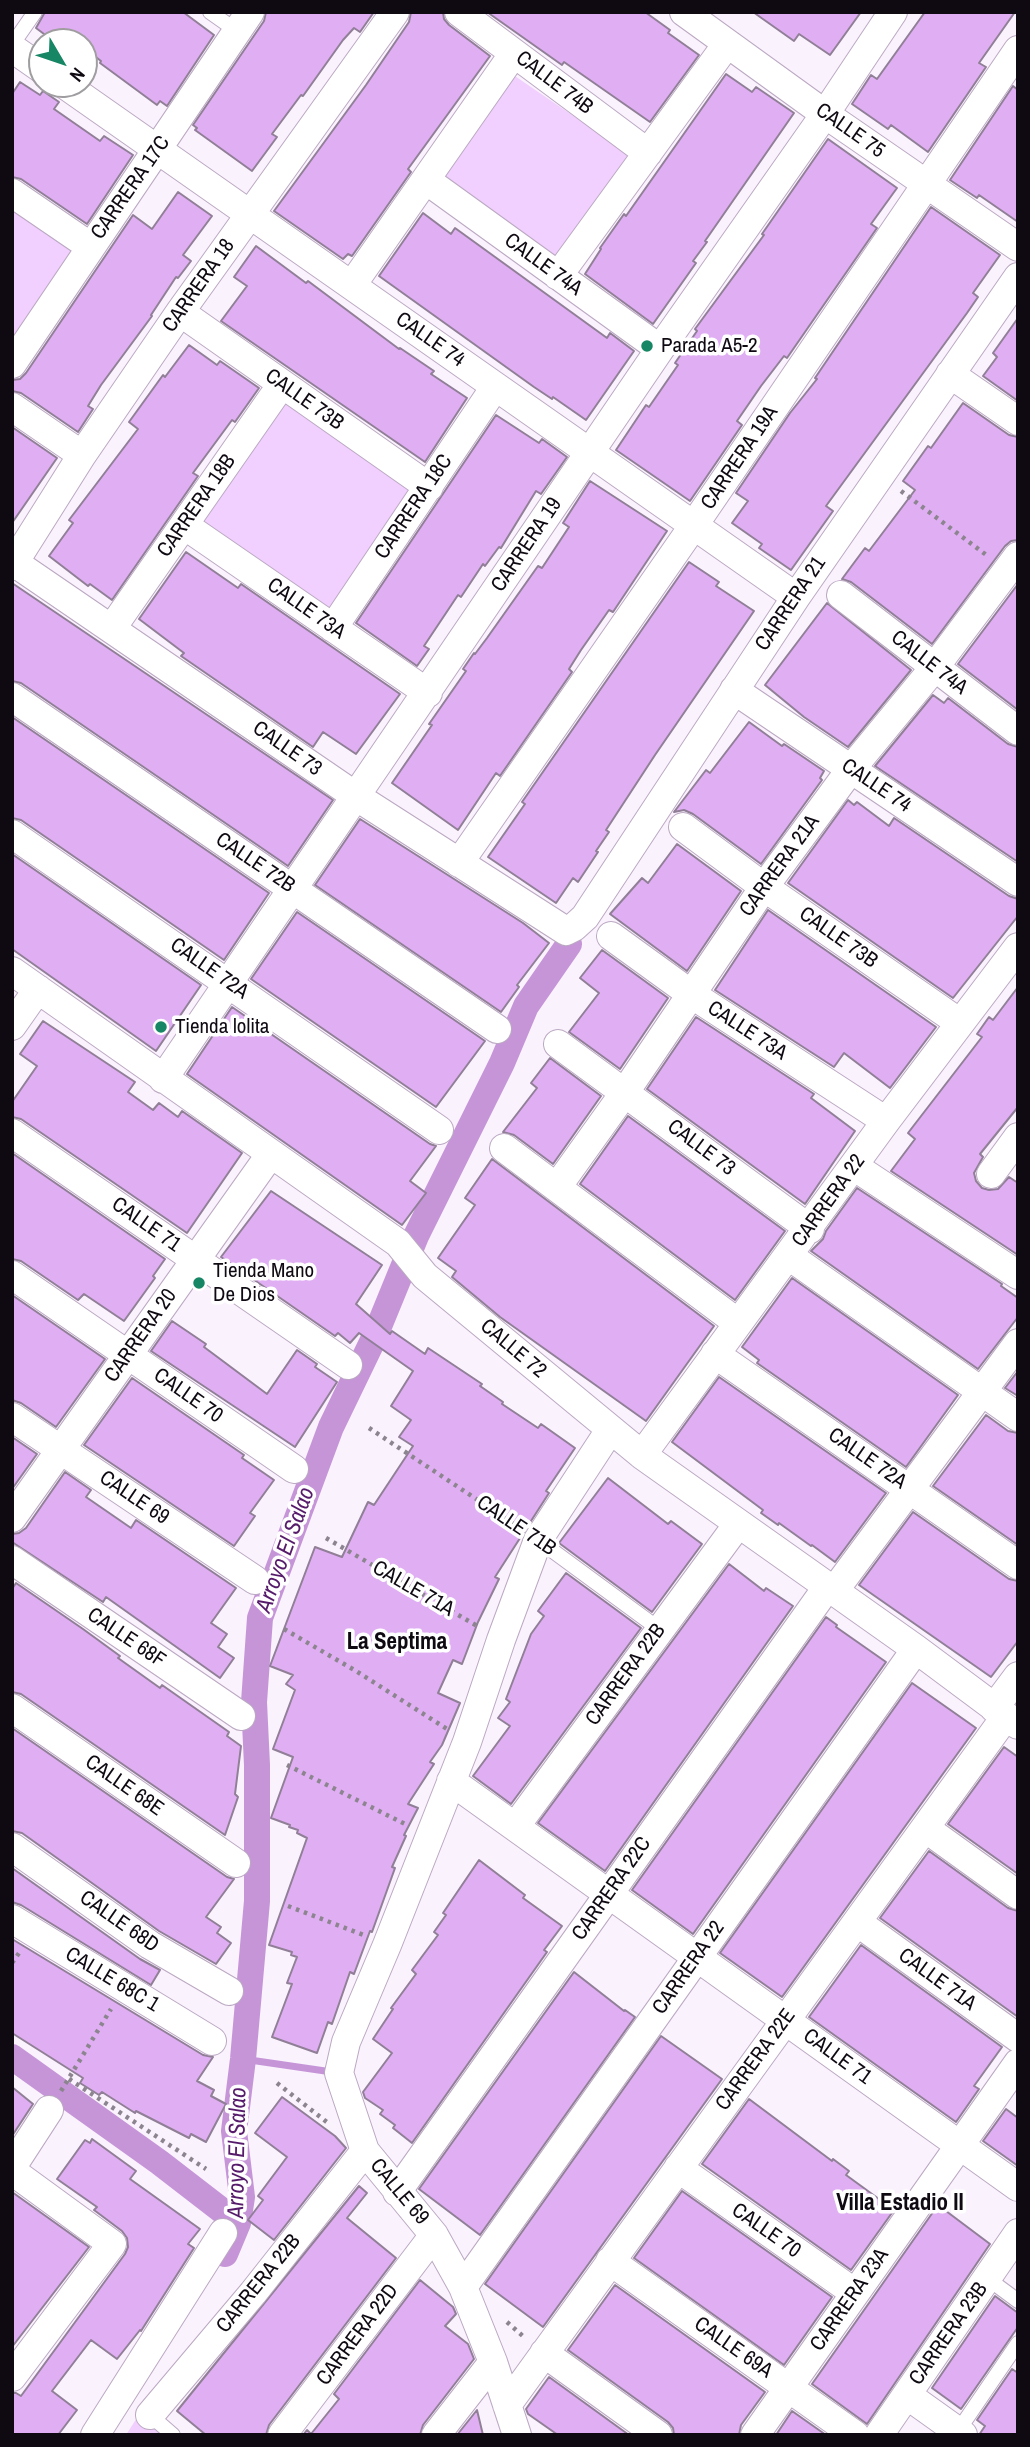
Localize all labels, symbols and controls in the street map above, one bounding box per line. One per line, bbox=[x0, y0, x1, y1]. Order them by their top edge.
north arrow bbox=[28, 28, 98, 98]
street label: CALLE 74B bbox=[510, 46, 598, 120]
text: N bbox=[64, 62, 91, 88]
street label: CALLE 75 bbox=[811, 98, 889, 164]
street label: CARRERA 17C bbox=[86, 131, 176, 245]
street label: CALLE 74A bbox=[499, 228, 587, 302]
street label: CARRERA 18 bbox=[158, 234, 240, 338]
street label: CALLE 74 bbox=[391, 307, 469, 373]
place label: Parada A5-2 bbox=[661, 333, 758, 359]
marker: Parada A5-2 bbox=[639, 338, 655, 354]
street label: CALLE 73B bbox=[260, 364, 348, 436]
street label: CARRERA 19A bbox=[696, 401, 784, 515]
street label: CARRERA 18B bbox=[152, 450, 242, 562]
street label: CARRERA 18C bbox=[370, 450, 458, 564]
street label: CARRERA 19 bbox=[486, 493, 568, 597]
street label: CARRERA 21 bbox=[750, 552, 832, 656]
street label: CALLE 73A bbox=[262, 573, 350, 645]
street label: CALLE 74A bbox=[886, 625, 972, 701]
street label: CALLE 73 bbox=[248, 716, 326, 782]
street label: CALLE 74 bbox=[836, 754, 916, 818]
street label: CARRERA 21A bbox=[735, 810, 825, 922]
street label: CALLE 72B bbox=[211, 827, 299, 899]
street label: CALLE 73B bbox=[794, 902, 882, 974]
street label: CALLE 72A bbox=[165, 933, 253, 1005]
street label: CALLE 73A bbox=[702, 996, 792, 1066]
place label: Tienda lolita bbox=[175, 1014, 269, 1040]
marker: Tienda lolita bbox=[153, 1019, 169, 1035]
street label: CALLE 73 bbox=[662, 1114, 740, 1182]
street label: CARRERA 22 bbox=[787, 1150, 871, 1252]
street label: CALLE 71 bbox=[107, 1192, 185, 1258]
place label: Tienda Mano De Dios bbox=[213, 1258, 314, 1308]
marker: Tienda Mano De Dios bbox=[191, 1275, 207, 1291]
street label: CARRERA 20 bbox=[100, 1284, 182, 1388]
street label: CALLE 72 bbox=[475, 1314, 551, 1384]
street label: CALLE 70 bbox=[149, 1363, 227, 1429]
street label: CALLE 72A bbox=[823, 1423, 911, 1495]
street label: CALLE 69 bbox=[94, 1466, 174, 1530]
water label: Arroyo El Salao bbox=[251, 1484, 321, 1616]
street label: CALLE 71B bbox=[472, 1490, 560, 1562]
street label: CALLE 71A bbox=[368, 1556, 458, 1622]
street label: CALLE 68F bbox=[82, 1603, 170, 1673]
street label: CARRERA 22B bbox=[581, 1619, 671, 1731]
district label: La Septima bbox=[347, 1629, 447, 1657]
street label: CALLE 68E bbox=[80, 1750, 168, 1822]
street label: CARRERA 22C bbox=[567, 1832, 657, 1946]
street label: CALLE 68D bbox=[75, 1886, 163, 1958]
street label: CARRERA 22 bbox=[648, 1916, 730, 2020]
street label: CALLE 68C 1 bbox=[60, 1942, 164, 2018]
street label: CALLE 71A bbox=[893, 1943, 981, 2017]
street label: CARRERA 22E bbox=[711, 2004, 801, 2116]
street label: CALLE 71 bbox=[798, 2024, 876, 2090]
water label: Arroyo El Salao bbox=[223, 2087, 253, 2219]
street label: CALLE 69 bbox=[364, 2154, 434, 2230]
district label: Villa Estadio II bbox=[836, 2190, 964, 2218]
street label: CALLE 70 bbox=[727, 2198, 805, 2264]
street label: CARRERA 22B bbox=[212, 2230, 306, 2338]
street label: CARRERA 23A bbox=[805, 2244, 895, 2356]
street label: CARRERA 23B bbox=[904, 2278, 994, 2390]
street label: CARRERA 22D bbox=[312, 2279, 404, 2391]
street label: CALLE 69A bbox=[689, 2312, 777, 2384]

